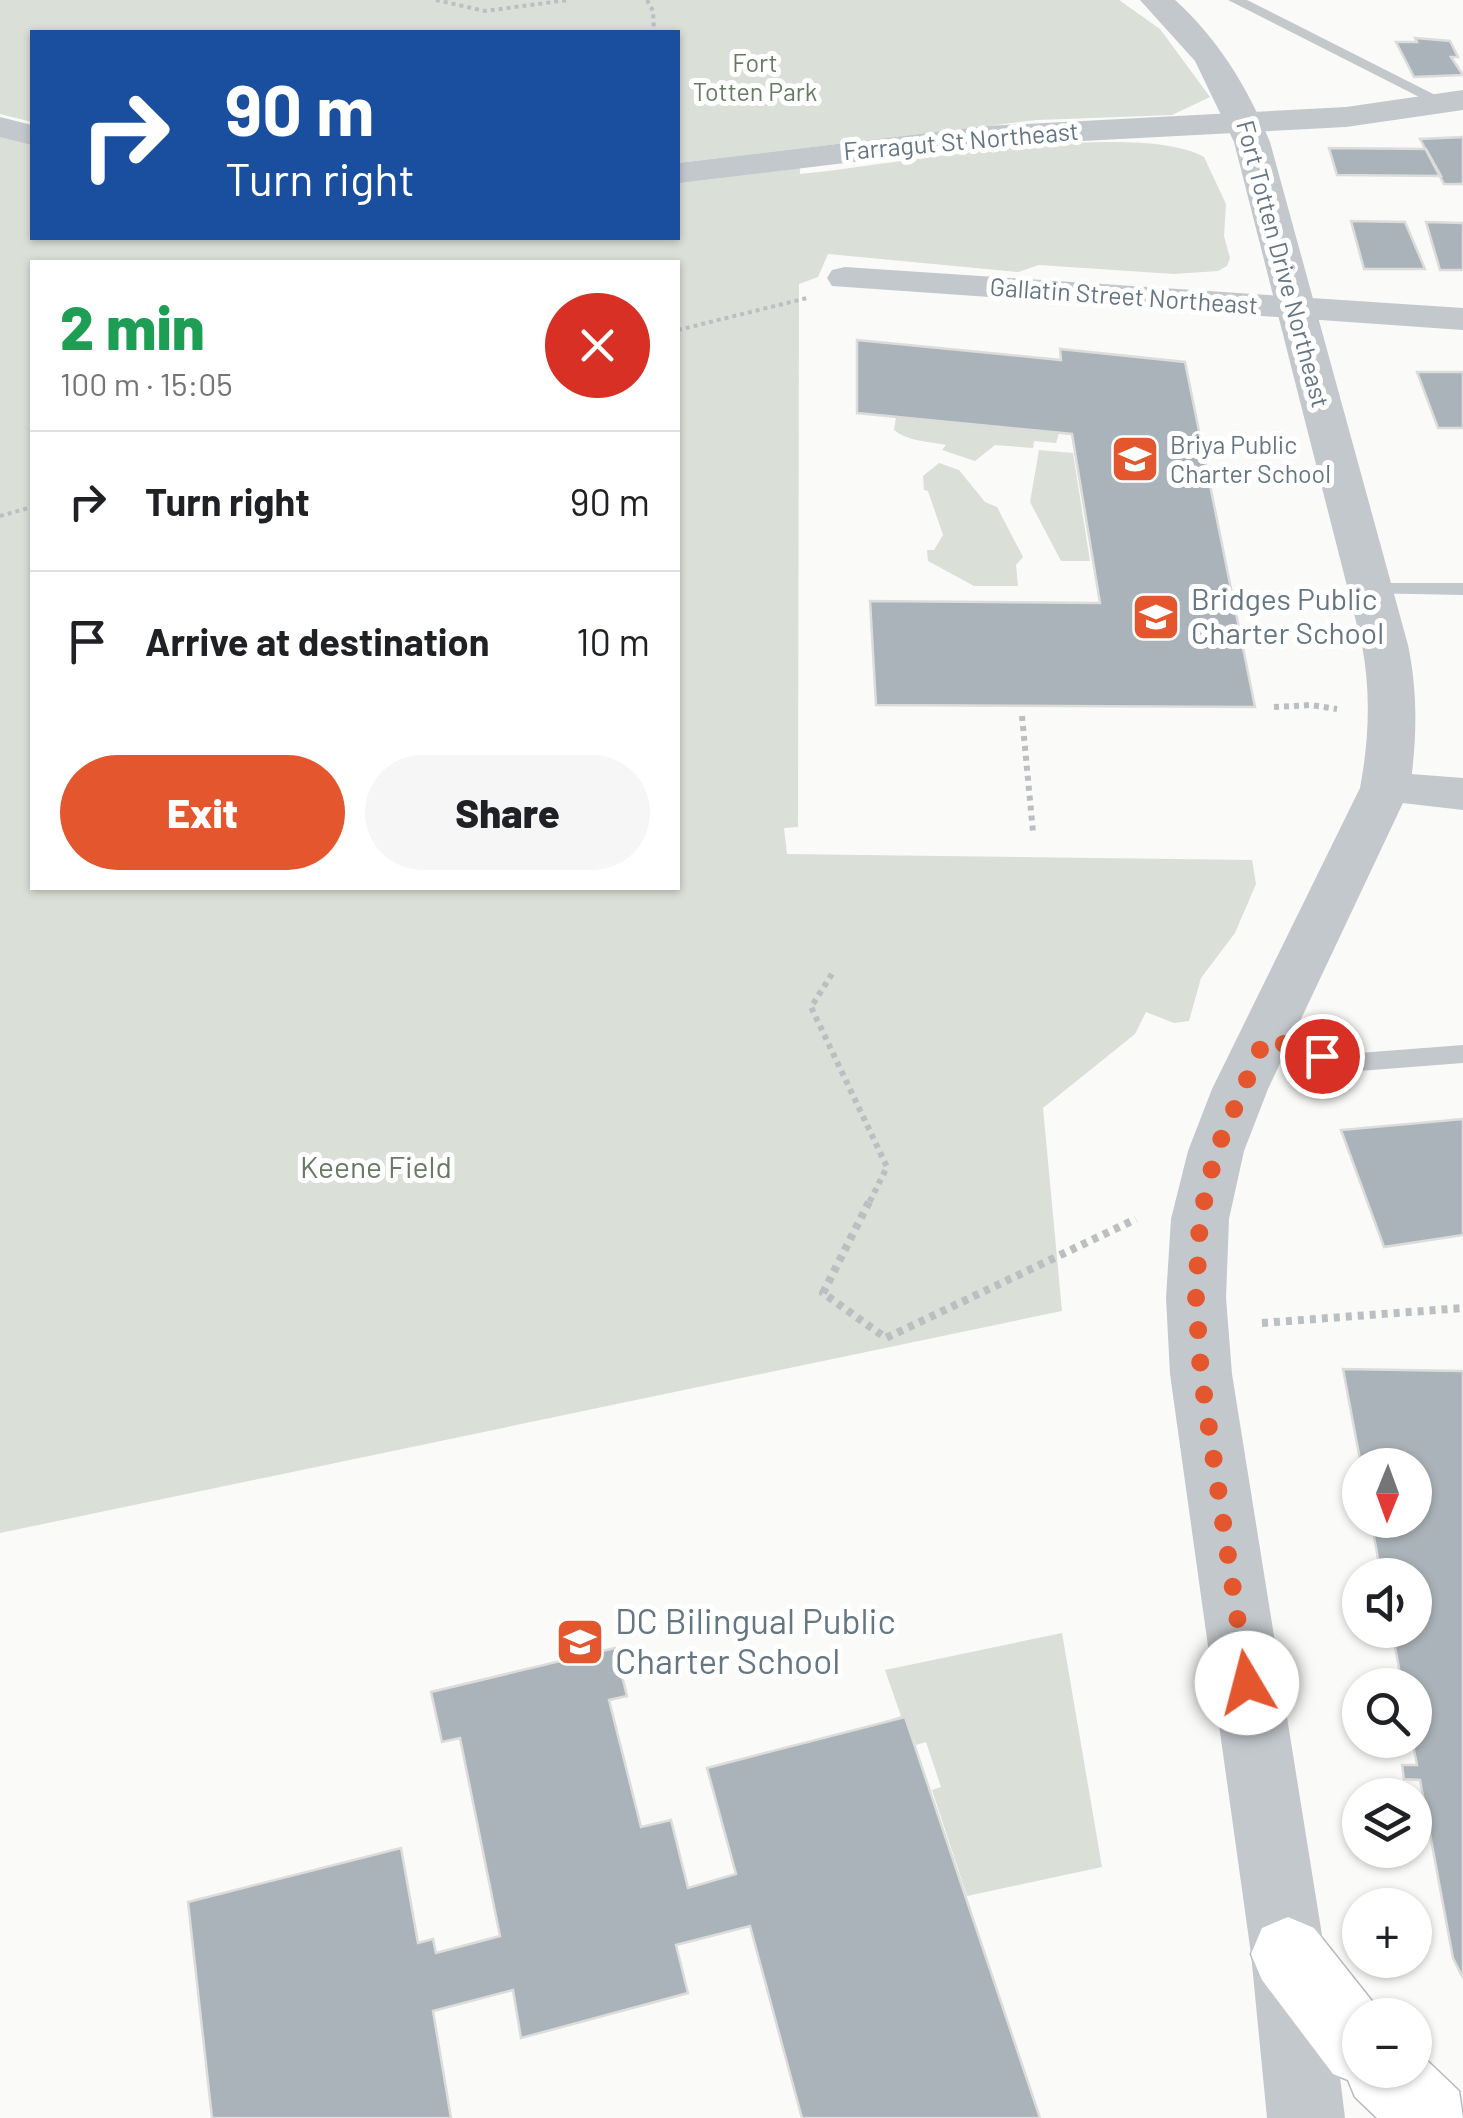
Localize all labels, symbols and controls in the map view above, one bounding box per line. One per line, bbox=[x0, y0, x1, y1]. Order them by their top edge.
park label: Fort Totten Park bbox=[693, 47, 817, 106]
text: 90 m bbox=[225, 66, 375, 150]
icon: right bbox=[60, 70, 190, 200]
street label: Farragut St Northeast bbox=[842, 115, 1080, 165]
street label: Fort Totten Drive Northeast bbox=[1231, 117, 1337, 411]
text: Turn right bbox=[225, 151, 415, 205]
street label: Gallatin Street Northeast bbox=[989, 271, 1259, 319]
text: 2 min bbox=[60, 290, 205, 362]
button: close bbox=[545, 293, 650, 398]
text: 100 m · 15:05 bbox=[60, 364, 233, 402]
place label: Briya Public Charter School bbox=[1170, 429, 1331, 488]
school or university icon: Briya Public Charter School bbox=[1109, 433, 1161, 485]
icon: right bbox=[60, 474, 115, 529]
text: Turn right bbox=[145, 478, 310, 524]
text: 90 m bbox=[570, 478, 650, 524]
place label: Bridges Public Charter School bbox=[1191, 580, 1384, 650]
school or university icon: Bridges Public Charter School bbox=[1130, 591, 1182, 643]
icon: arrive bbox=[60, 614, 115, 669]
text: Arrive at destination bbox=[145, 618, 490, 664]
text: 10 m bbox=[576, 618, 650, 664]
button: Exit bbox=[60, 755, 345, 870]
button: Share bbox=[365, 755, 650, 870]
pin bbox=[1280, 1014, 1365, 1099]
icon: arrive bbox=[1295, 1029, 1350, 1084]
park label: Keene Field bbox=[300, 1148, 452, 1184]
north arrow bbox=[1342, 1448, 1432, 1538]
map controls bbox=[1342, 1448, 1432, 2088]
button: sound bbox=[1342, 1558, 1432, 1648]
place label: DC Bilingual Public Charter School bbox=[615, 1599, 896, 1681]
school or university icon: DC Bilingual Public Charter School bbox=[554, 1616, 606, 1668]
position arrow bbox=[1195, 1631, 1299, 1735]
button: search bbox=[1342, 1668, 1432, 1758]
button: layers bbox=[1342, 1778, 1432, 1868]
button: + bbox=[1342, 1888, 1432, 1978]
button: − bbox=[1342, 1998, 1432, 2088]

